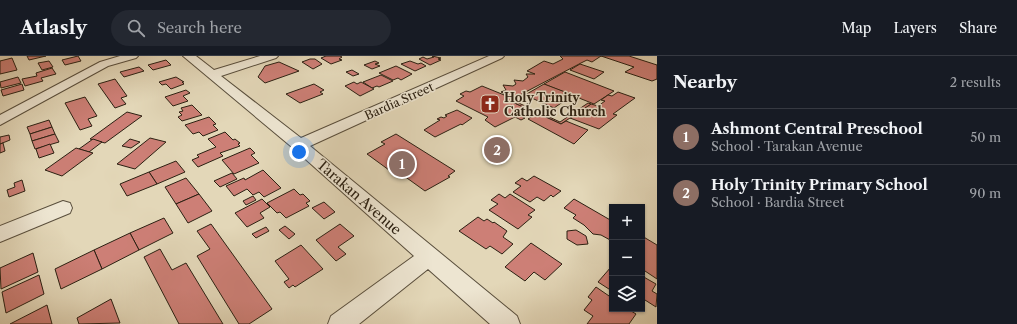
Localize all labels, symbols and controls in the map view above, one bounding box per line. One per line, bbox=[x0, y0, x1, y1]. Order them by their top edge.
search box bbox=[111, 10, 391, 46]
text: Atlasly bbox=[20, 16, 87, 39]
icon: search bbox=[125, 17, 147, 39]
text: Search here bbox=[157, 18, 242, 37]
text: Map bbox=[841, 19, 871, 37]
text: Layers bbox=[893, 19, 937, 37]
text: Share bbox=[959, 19, 997, 37]
text: Nearby bbox=[673, 72, 737, 92]
text: 2 results bbox=[950, 74, 1001, 90]
street label: Bardia Street bbox=[362, 79, 437, 123]
place label: Holy Trinity Catholic Church bbox=[504, 90, 607, 119]
church icon: Holy Trinity Catholic Church bbox=[479, 93, 501, 115]
text: Ashmont Central Preschool bbox=[711, 119, 923, 138]
text: 1 bbox=[683, 129, 689, 145]
text: 50 m bbox=[970, 129, 1001, 145]
pin: 2 bbox=[484, 135, 510, 165]
text: School · Tarakan Avenue bbox=[711, 138, 863, 154]
your location bbox=[289, 142, 309, 162]
pin: 1 bbox=[389, 149, 415, 179]
street label: Tarakan Avenue bbox=[313, 155, 405, 239]
text: Holy Trinity Primary School bbox=[711, 175, 928, 194]
text: 2 bbox=[682, 185, 690, 201]
text: 90 m bbox=[970, 185, 1001, 201]
text: School · Bardia Street bbox=[711, 194, 844, 210]
map controls bbox=[609, 204, 645, 312]
button: + bbox=[609, 204, 645, 240]
button: − bbox=[609, 240, 645, 276]
button: layers bbox=[609, 276, 645, 312]

